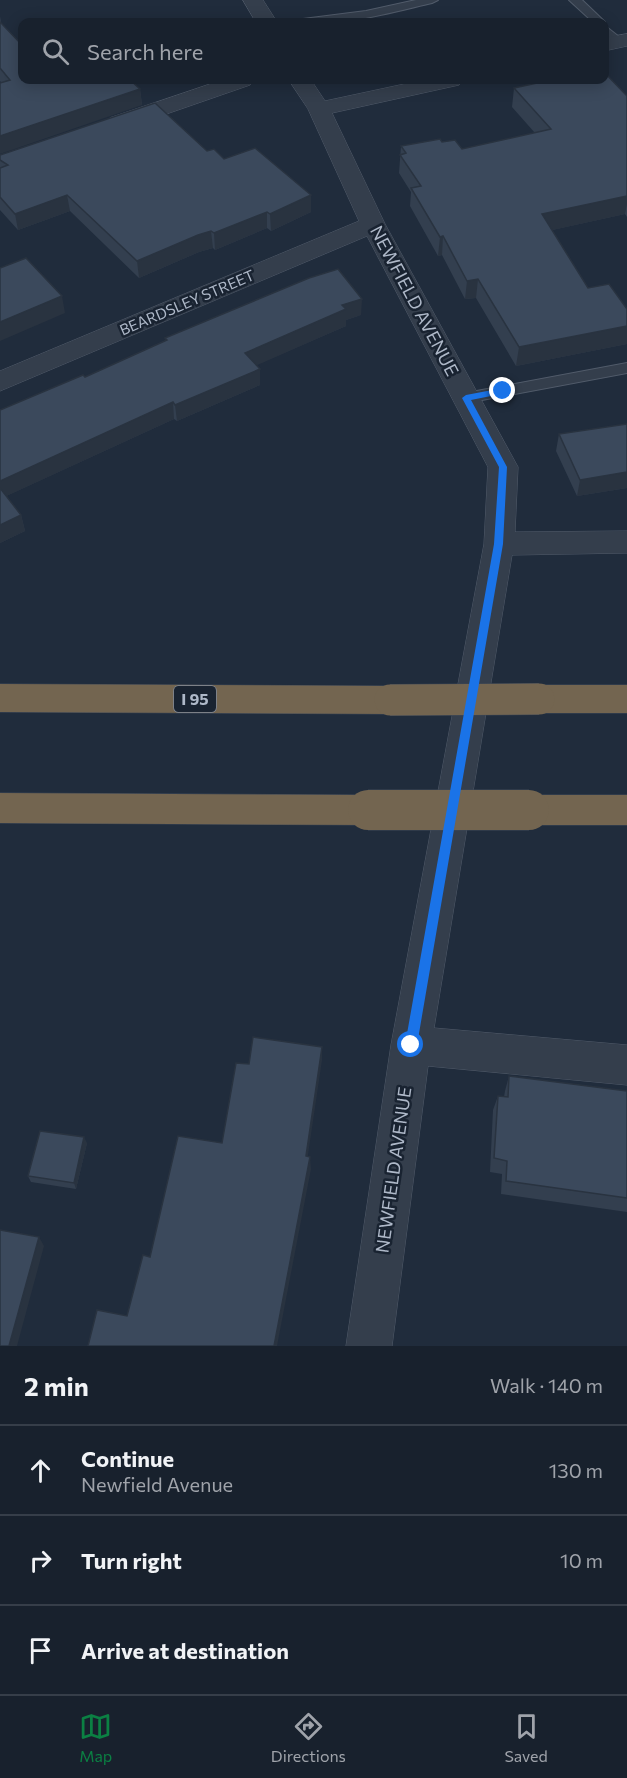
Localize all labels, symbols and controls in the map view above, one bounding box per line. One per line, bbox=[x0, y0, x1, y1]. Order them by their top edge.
search box bbox=[18, 18, 609, 84]
icon: search bbox=[39, 35, 72, 68]
text: Search here bbox=[87, 38, 203, 65]
street label: NEWFIELD AVENUE bbox=[366, 222, 464, 380]
street label: BEARDSLEY STREET bbox=[117, 265, 257, 339]
route end bbox=[489, 377, 515, 403]
road number: I 95 bbox=[174, 686, 216, 712]
route start bbox=[397, 1031, 423, 1057]
street label: NEWFIELD AVENUE bbox=[370, 1086, 416, 1254]
text: 2 min bbox=[24, 1370, 89, 1401]
text: Walk · 140 m bbox=[490, 1373, 603, 1397]
text: Continue bbox=[81, 1445, 174, 1472]
icon: ahead bbox=[24, 1454, 57, 1487]
text: 130 m bbox=[549, 1458, 603, 1482]
text: Newfield Avenue bbox=[81, 1472, 233, 1496]
icon: right bbox=[24, 1544, 57, 1577]
text: Turn right bbox=[81, 1547, 182, 1574]
text: 10 m bbox=[560, 1548, 603, 1572]
icon: arrive bbox=[24, 1634, 57, 1667]
text: Arrive at destination bbox=[81, 1637, 289, 1664]
tab: Map bbox=[79, 1710, 112, 1765]
tab: Directions bbox=[271, 1710, 346, 1765]
tab: Saved bbox=[504, 1710, 548, 1765]

